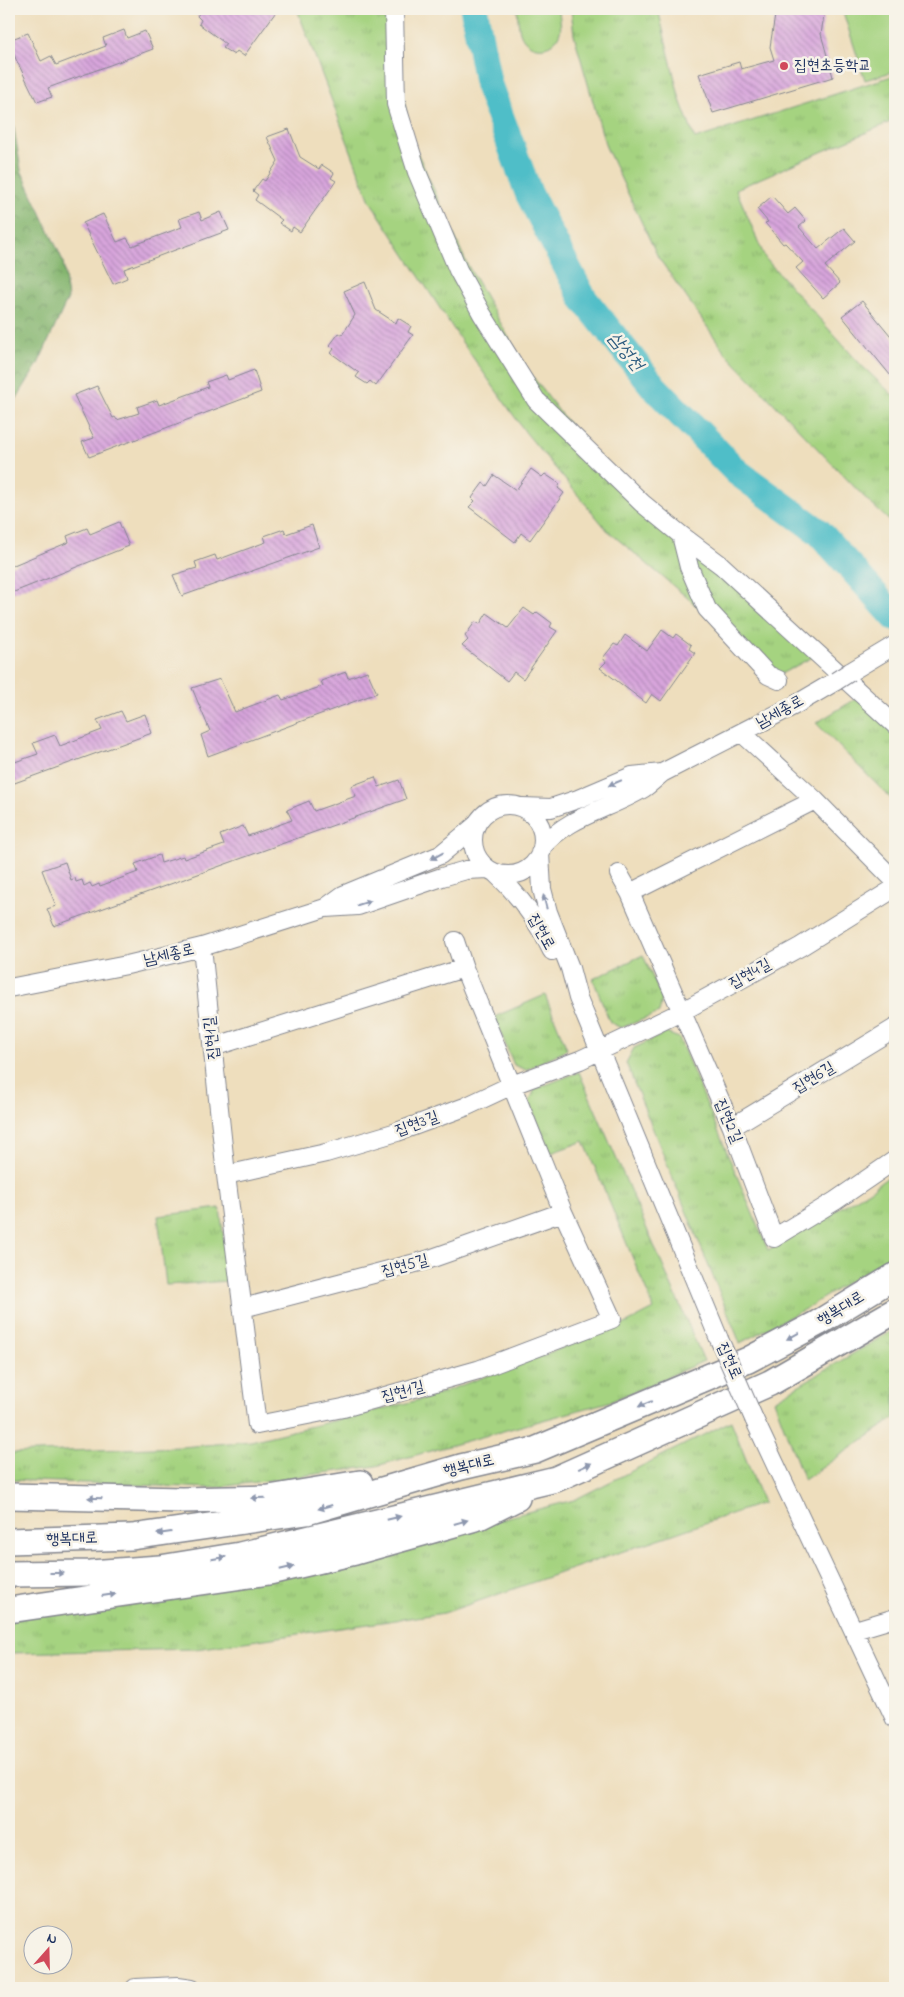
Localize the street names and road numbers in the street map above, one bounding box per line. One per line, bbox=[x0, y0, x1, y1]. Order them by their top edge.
street label: 남세종로 bbox=[752, 689, 808, 735]
street label: 집현로 bbox=[521, 909, 561, 955]
street label: 남세종로 bbox=[141, 938, 197, 972]
street label: 집현4길 bbox=[724, 952, 776, 995]
street label: 집현1길 bbox=[198, 1015, 226, 1061]
street label: 집현6길 bbox=[788, 1056, 840, 1100]
street label: 집현2길 bbox=[708, 1095, 748, 1147]
street label: 집현3길 bbox=[392, 1105, 442, 1143]
street label: 집현5길 bbox=[379, 1248, 431, 1284]
street label: 행복대로 bbox=[813, 1285, 869, 1333]
street label: 집현로 bbox=[710, 1338, 748, 1384]
street label: 집현1길 bbox=[379, 1375, 427, 1409]
street label: 행복대로 bbox=[441, 1448, 497, 1484]
street label: 행복대로 bbox=[46, 1526, 98, 1552]

